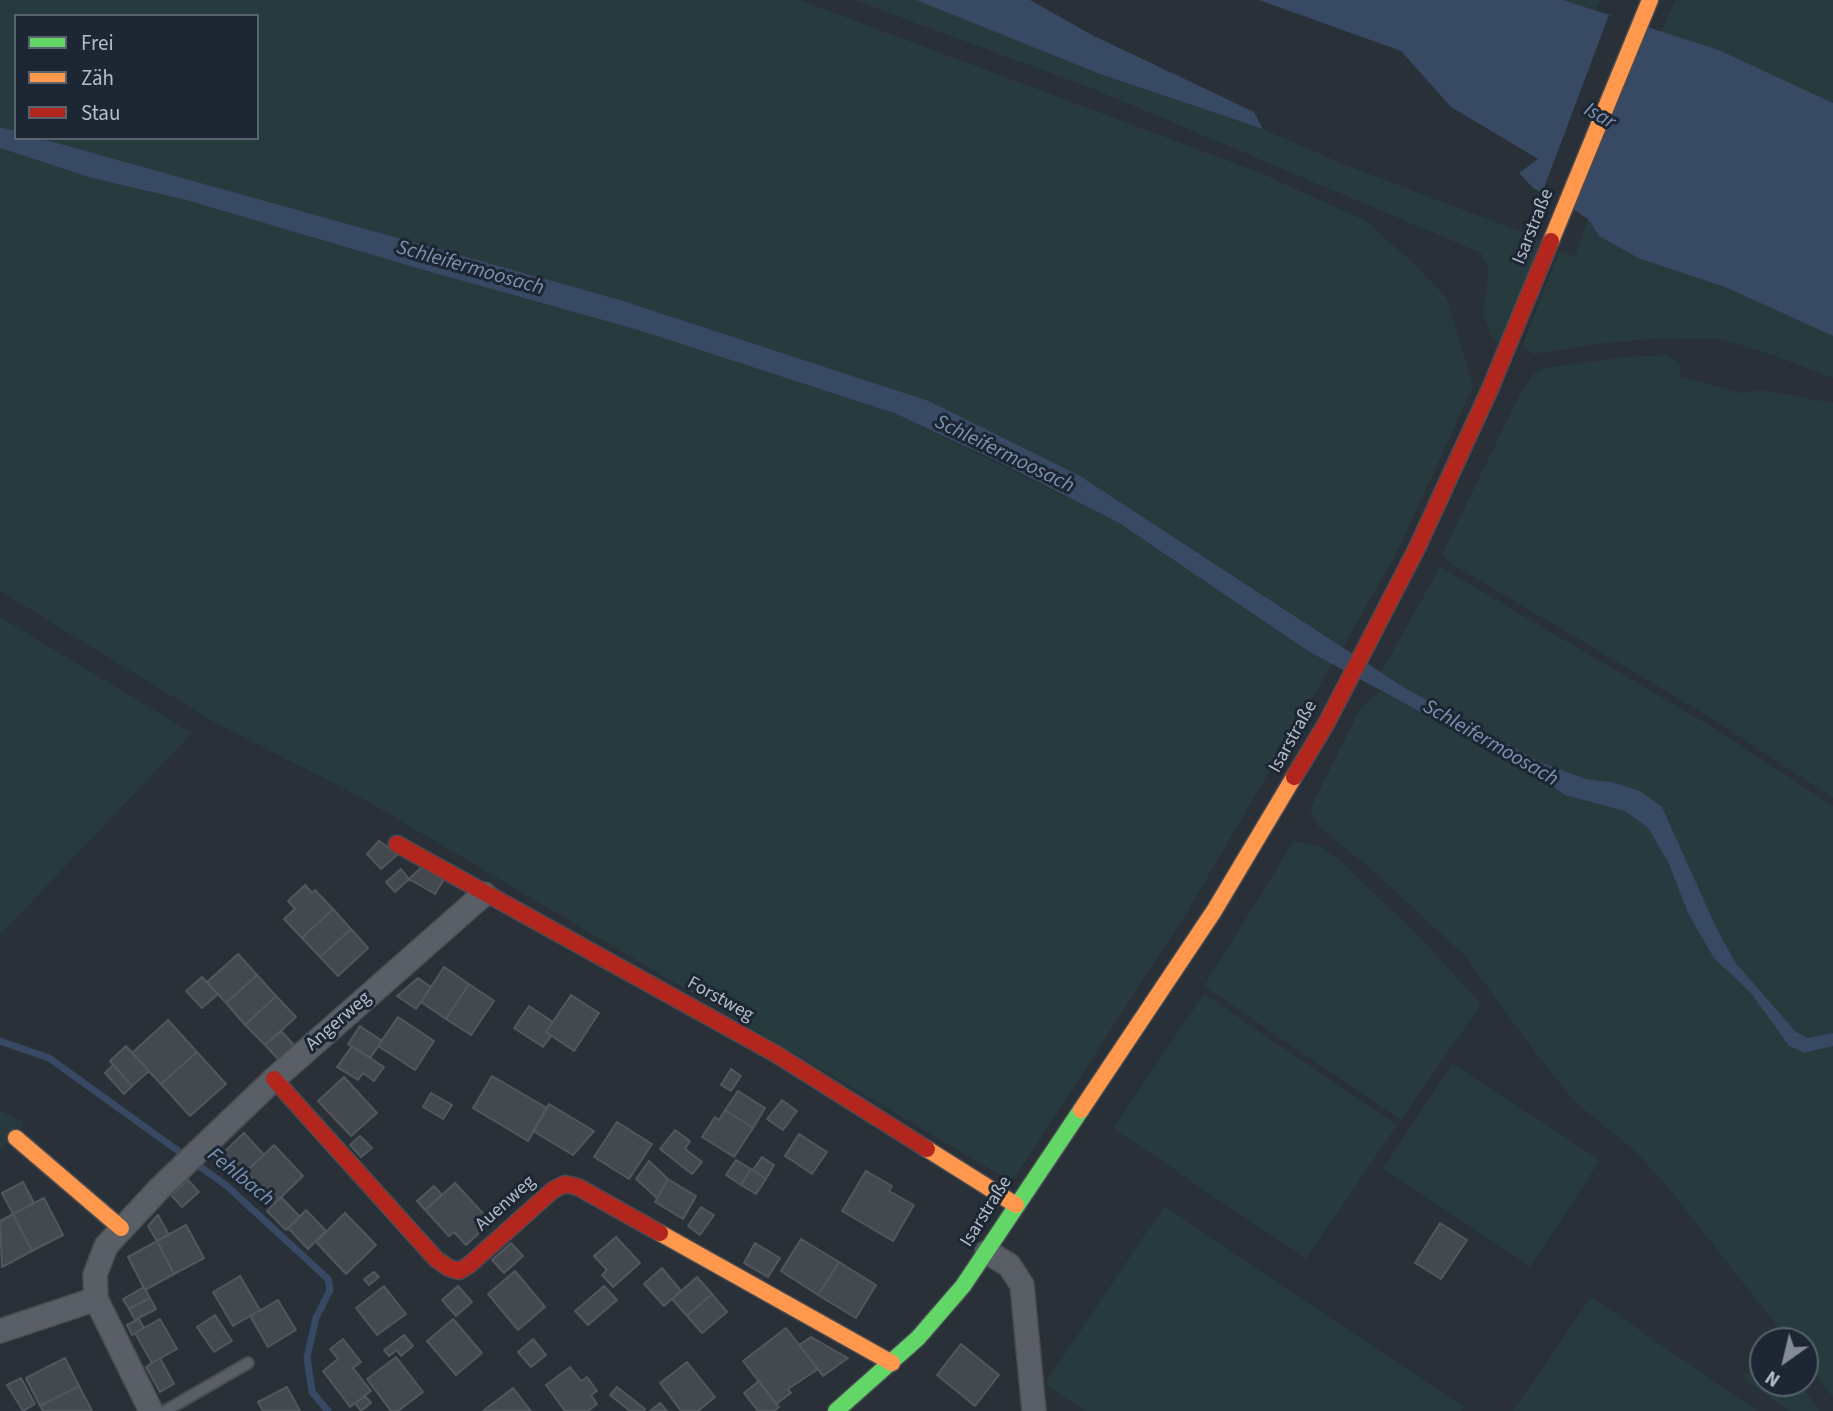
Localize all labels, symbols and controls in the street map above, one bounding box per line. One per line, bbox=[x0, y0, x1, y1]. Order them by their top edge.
legend bbox=[14, 14, 259, 140]
text: Frei bbox=[81, 28, 114, 58]
text: Zäh bbox=[81, 63, 114, 93]
text: Stau bbox=[81, 98, 120, 128]
water label: Isar bbox=[1579, 98, 1619, 136]
street label: Isarstraße bbox=[1509, 186, 1559, 268]
water label: Schleifermoosach bbox=[393, 236, 547, 302]
water label: Schleifermoosach bbox=[930, 410, 1078, 500]
water label: Schleifermoosach bbox=[1418, 695, 1562, 793]
street label: Isarstraße bbox=[1265, 697, 1323, 777]
street label: Forstweg bbox=[683, 972, 757, 1028]
street label: Angerweg bbox=[302, 988, 376, 1056]
water label: Fehlbach bbox=[202, 1143, 278, 1213]
street label: Auenweg bbox=[471, 1171, 541, 1237]
street label: Isarstraße bbox=[956, 1172, 1018, 1252]
north arrow bbox=[1749, 1327, 1819, 1397]
text: N bbox=[1760, 1363, 1786, 1393]

